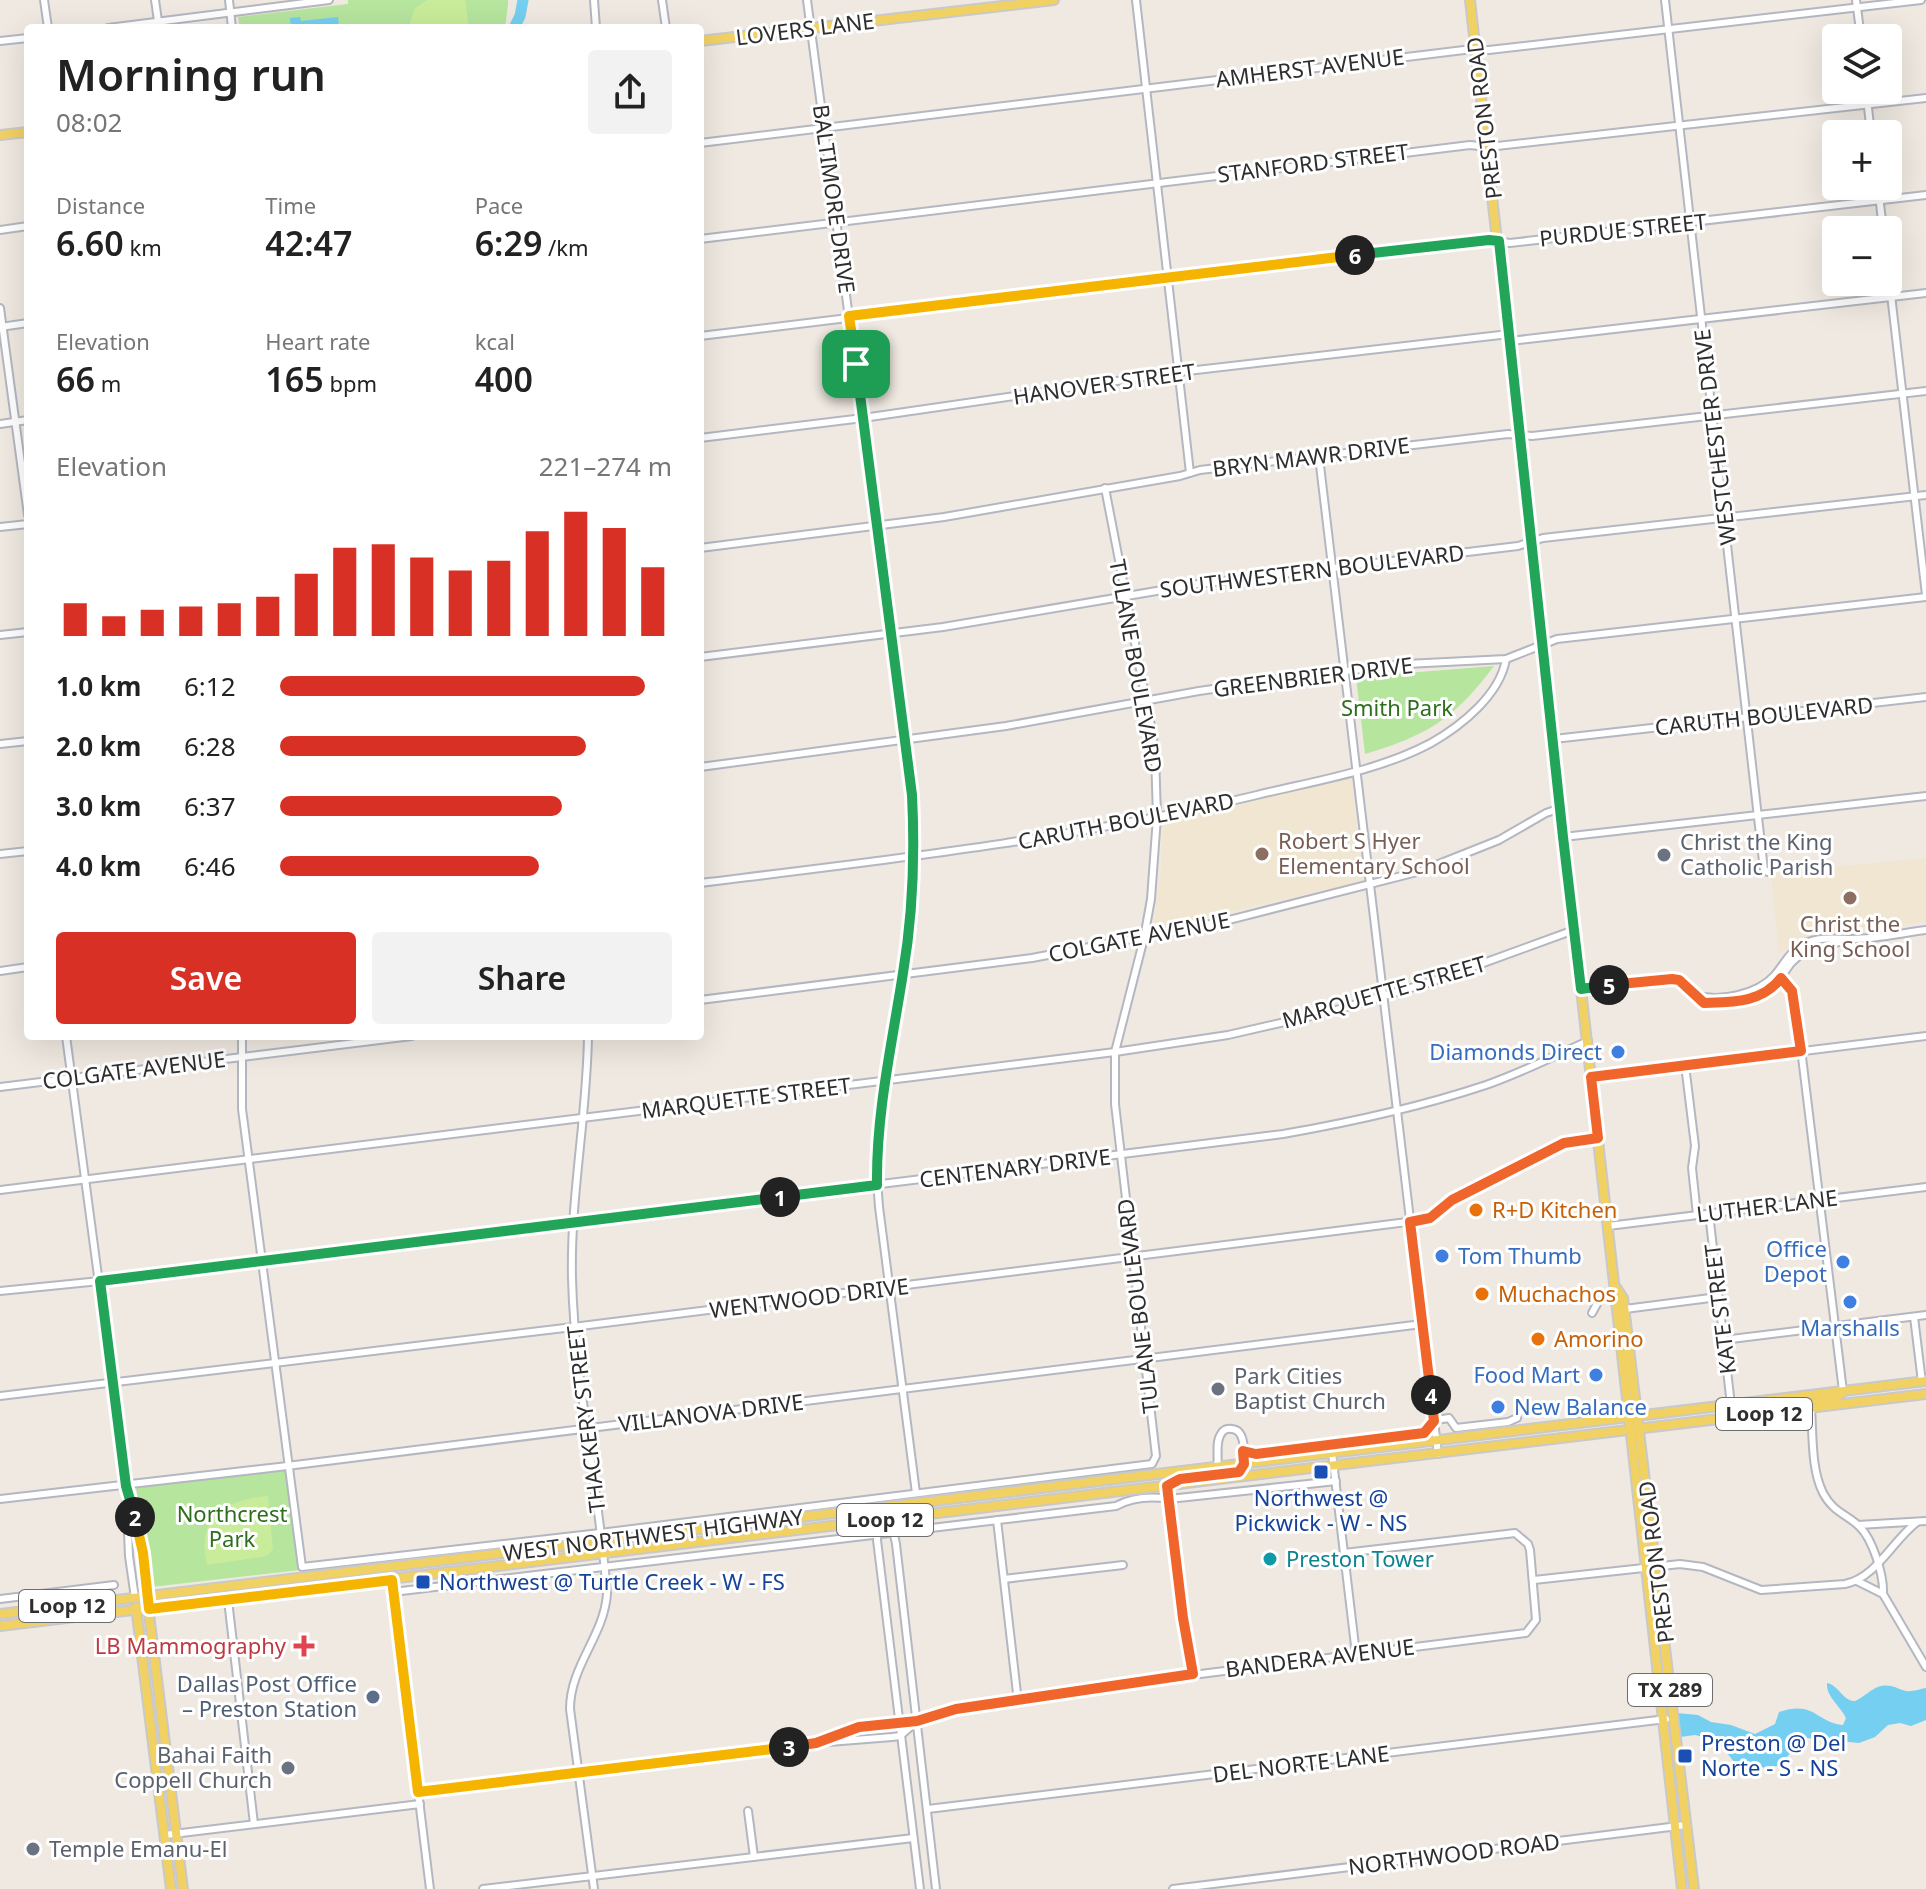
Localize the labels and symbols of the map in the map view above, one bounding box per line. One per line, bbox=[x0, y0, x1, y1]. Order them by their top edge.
street label: LOVERS LANE bbox=[734, 5, 876, 51]
street label: PRESTON ROAD bbox=[1458, 35, 1508, 201]
street label: AMHERST AVENUE bbox=[1214, 41, 1406, 93]
street label: BALTIMORE DRIVE bbox=[807, 102, 863, 295]
street label: STANFORD STREET bbox=[1216, 135, 1410, 189]
street label: PURDUE STREET bbox=[1538, 205, 1708, 253]
pin: 6 bbox=[1335, 235, 1375, 275]
street label: WESTCHESTER DRIVE bbox=[1686, 327, 1742, 547]
pin bbox=[822, 330, 890, 398]
street label: HANOVER STREET bbox=[1011, 355, 1197, 411]
street label: BRYN MAWR DRIVE bbox=[1211, 429, 1411, 483]
street label: SOUTHWESTERN BOULEVARD bbox=[1158, 536, 1466, 604]
street label: TULANE BOULEVARD bbox=[1103, 557, 1171, 775]
street label: GREENBRIER DRIVE bbox=[1211, 649, 1414, 703]
street label: CARUTH BOULEVARD bbox=[1653, 689, 1875, 741]
park label: Smith Park bbox=[1341, 692, 1453, 722]
street label: CARUTH BOULEVARD bbox=[1015, 784, 1236, 856]
place label: Robert S Hyer Elementary School bbox=[1278, 825, 1470, 880]
place label: Christ the King Catholic Parish bbox=[1680, 826, 1833, 881]
marker: Robert S Hyer Elementary School bbox=[1253, 845, 1271, 863]
marker: Christ the King Catholic Parish bbox=[1655, 846, 1673, 864]
marker: Christ the King School bbox=[1841, 889, 1859, 907]
street label: COLGATE AVENUE bbox=[1046, 904, 1232, 968]
place label: Christ the King School bbox=[1790, 908, 1910, 963]
street label: MARQUETTE STREET bbox=[1278, 948, 1489, 1035]
pin: 5 bbox=[1589, 965, 1629, 1005]
place label: Diamonds Direct bbox=[1429, 1036, 1602, 1066]
street label: COLGATE AVENUE bbox=[41, 1043, 227, 1095]
marker: Diamonds Direct bbox=[1609, 1043, 1627, 1061]
street label: MARQUETTE STREET bbox=[639, 1069, 852, 1125]
street label: CENTENARY DRIVE bbox=[917, 1140, 1112, 1194]
pin: 1 bbox=[760, 1177, 800, 1217]
street label: LUTHER LANE bbox=[1695, 1181, 1839, 1229]
place label: R+D Kitchen bbox=[1492, 1194, 1617, 1224]
street label: TULANE BOULEVARD bbox=[1109, 1197, 1165, 1415]
marker: R+D Kitchen bbox=[1467, 1201, 1485, 1219]
place label: Office Depot bbox=[1764, 1233, 1827, 1288]
place label: Tom Thumb bbox=[1458, 1240, 1582, 1270]
street label: KATE STREET bbox=[1696, 1242, 1742, 1376]
marker: Tom Thumb bbox=[1433, 1247, 1451, 1265]
marker: Office Depot bbox=[1834, 1253, 1852, 1271]
street label: WENTWOOD DRIVE bbox=[707, 1270, 910, 1324]
place label: Muchachos bbox=[1498, 1278, 1616, 1308]
marker: Muchachos bbox=[1473, 1285, 1491, 1303]
marker: Marshalls bbox=[1841, 1293, 1859, 1311]
place label: Marshalls bbox=[1800, 1312, 1900, 1342]
place label: Amorino bbox=[1554, 1323, 1644, 1353]
street label: THACKERY STREET bbox=[559, 1324, 611, 1514]
marker: Amorino bbox=[1529, 1330, 1547, 1348]
place label: Food Mart bbox=[1473, 1359, 1580, 1389]
place label: Park Cities Baptist Church bbox=[1234, 1360, 1386, 1415]
marker: Food Mart bbox=[1587, 1366, 1605, 1384]
pin: 4 bbox=[1411, 1375, 1451, 1415]
marker: Park Cities Baptist Church bbox=[1209, 1380, 1227, 1398]
street label: VILLANOVA DRIVE bbox=[617, 1386, 805, 1438]
place label: New Balance bbox=[1514, 1391, 1647, 1421]
marker: New Balance bbox=[1489, 1398, 1507, 1416]
road number: Loop 12 bbox=[1716, 1398, 1812, 1430]
marker: Northwest @ Pickwick - W - NS bbox=[1312, 1463, 1330, 1481]
street label: PRESTON ROAD bbox=[1630, 1479, 1680, 1645]
place label: Northwest @ Pickwick - W - NS bbox=[1235, 1482, 1407, 1537]
pin: 2 bbox=[115, 1497, 155, 1537]
park label: Northcrest Park bbox=[177, 1498, 287, 1553]
street label: WEST NORTHWEST HIGHWAY bbox=[501, 1501, 805, 1567]
road number: Loop 12 bbox=[837, 1504, 933, 1536]
place label: Preston Tower bbox=[1286, 1543, 1434, 1573]
marker: Preston Tower bbox=[1261, 1550, 1279, 1568]
place label: Northwest @ Turtle Creek - W - FS bbox=[439, 1566, 785, 1596]
marker: Northwest @ Turtle Creek - W - FS bbox=[414, 1573, 432, 1591]
road number: Loop 12 bbox=[19, 1590, 115, 1622]
place label: LB Mammography bbox=[95, 1630, 287, 1660]
street label: BANDERA AVENUE bbox=[1224, 1631, 1416, 1684]
marker: LB Mammography bbox=[293, 1635, 315, 1657]
place label: Dallas Post Office – Preston Station bbox=[177, 1668, 357, 1723]
road number: TX 289 bbox=[1628, 1674, 1712, 1706]
marker: Dallas Post Office – Preston Station bbox=[364, 1688, 382, 1706]
pin: 3 bbox=[769, 1727, 809, 1767]
place label: Preston @ Del Norte - S - NS bbox=[1701, 1727, 1846, 1782]
street label: DEL NORTE LANE bbox=[1211, 1737, 1391, 1789]
place label: Bahai Faith Coppell Church bbox=[114, 1739, 272, 1794]
marker: Preston @ Del Norte - S - NS bbox=[1676, 1747, 1694, 1765]
marker: Bahai Faith Coppell Church bbox=[279, 1759, 297, 1777]
street label: NORTHWOOD ROAD bbox=[1346, 1825, 1561, 1881]
place label: Temple Emanu-El bbox=[49, 1833, 227, 1863]
marker: Temple Emanu-El bbox=[24, 1840, 42, 1858]

